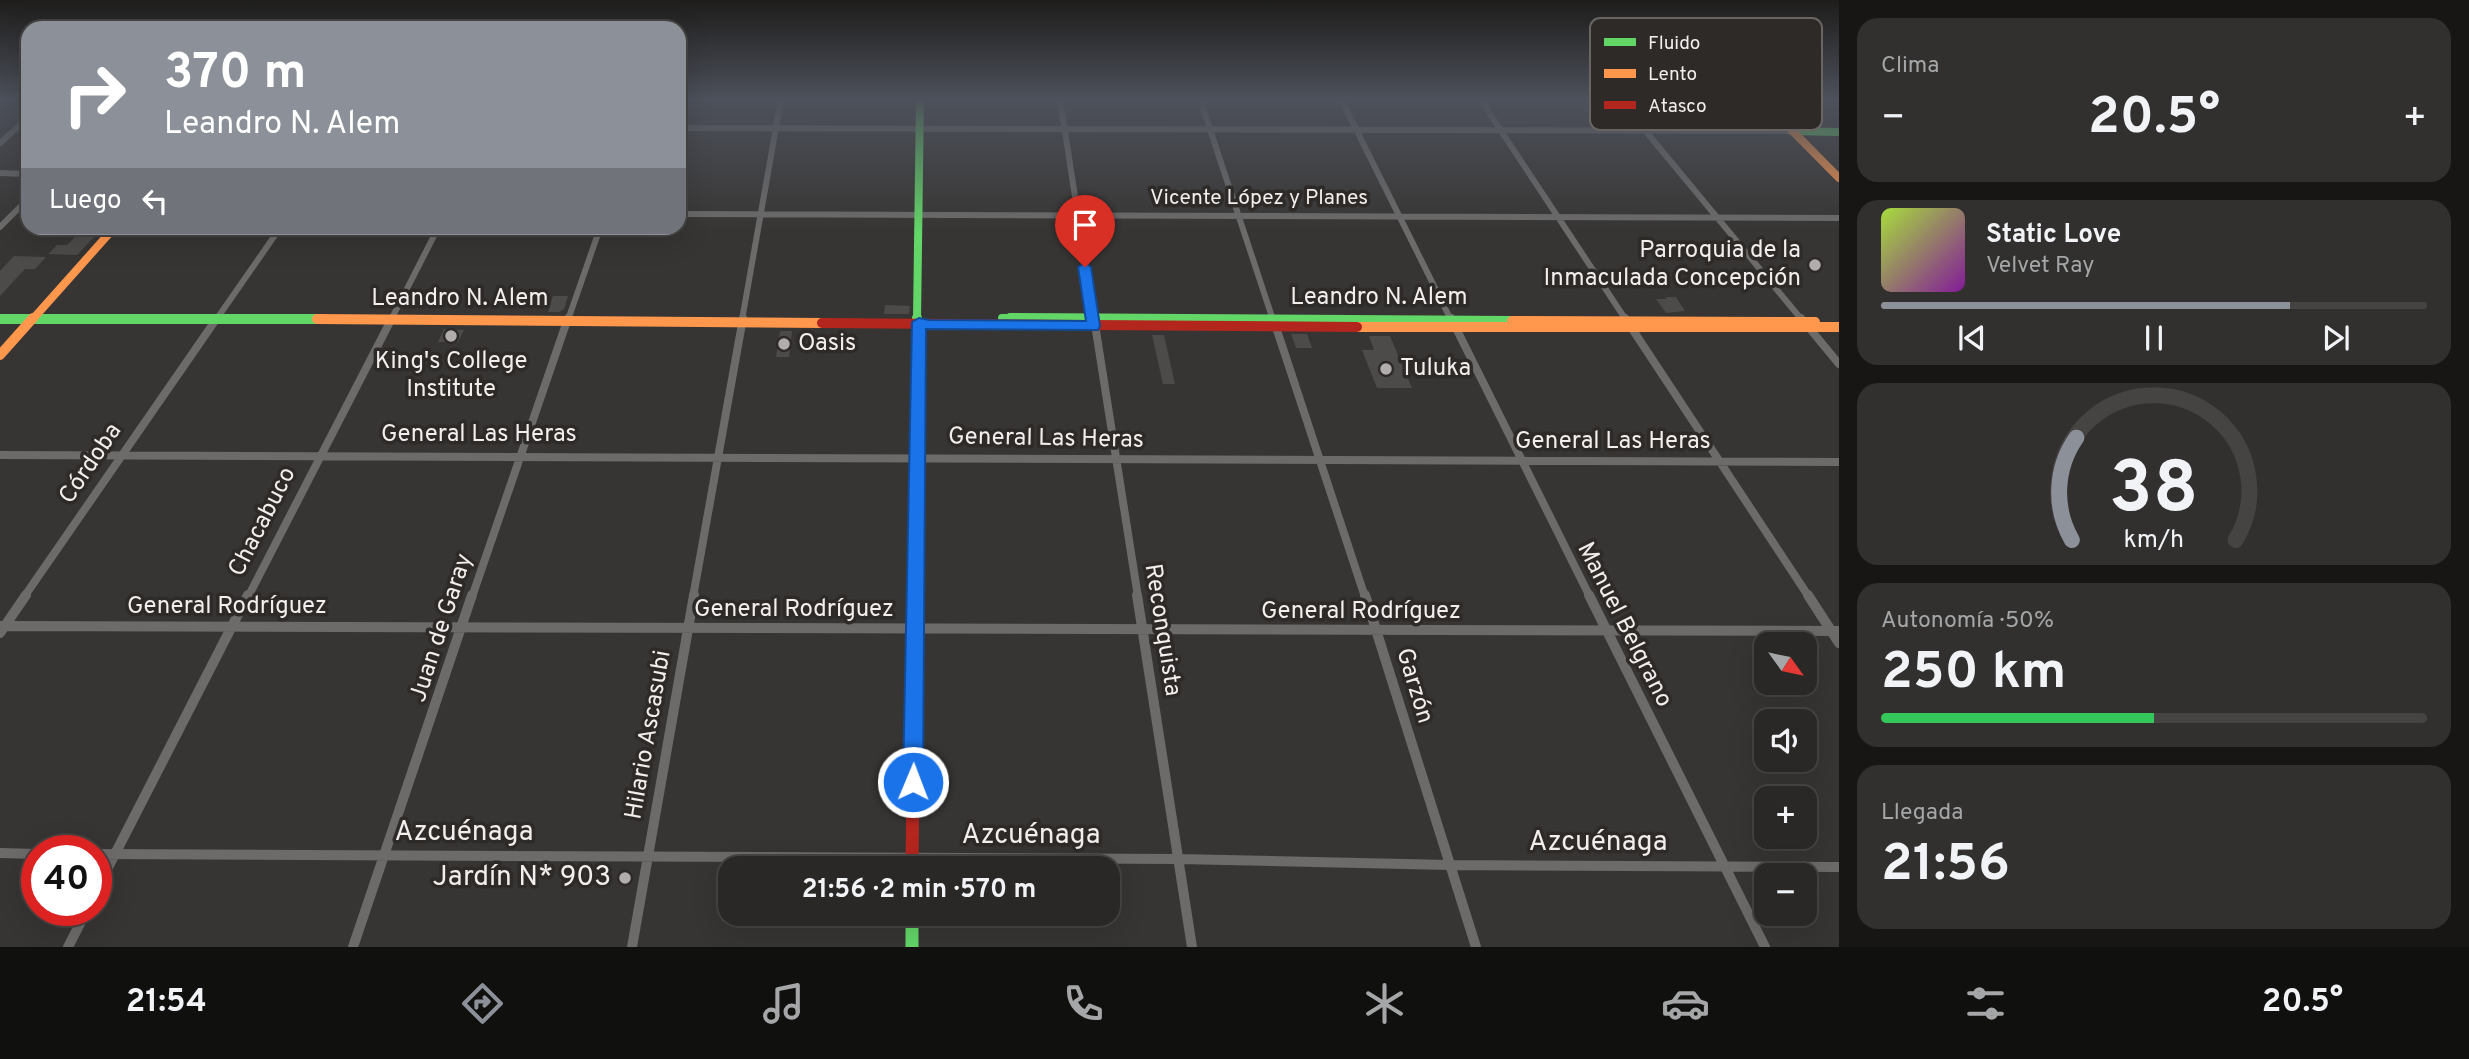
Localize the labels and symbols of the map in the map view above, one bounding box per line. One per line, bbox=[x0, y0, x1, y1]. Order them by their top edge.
legend bbox=[1590, 18, 1822, 130]
text: Fluido bbox=[1648, 32, 1700, 56]
text: Lento bbox=[1648, 63, 1697, 87]
text: Atasco bbox=[1648, 95, 1707, 119]
street label: Vicente López y Planes bbox=[1150, 185, 1368, 212]
pin bbox=[1055, 195, 1115, 267]
place label: Parroquia de la Inmaculada Concepción bbox=[1544, 236, 1801, 294]
marker: Parroquia de la Inmaculada Concepción bbox=[1807, 257, 1823, 273]
street label: Leandro N. Alem bbox=[1290, 283, 1468, 313]
street label: Leandro N. Alem bbox=[371, 284, 549, 314]
marker: King's College Institute bbox=[443, 328, 459, 344]
place label: Oasis bbox=[798, 329, 856, 359]
marker: Oasis bbox=[776, 336, 792, 352]
place label: King's College Institute bbox=[375, 347, 527, 405]
place label: Tuluka bbox=[1400, 354, 1471, 384]
marker: Tuluka bbox=[1378, 361, 1394, 377]
street label: Córdoba bbox=[53, 418, 129, 510]
street label: General Las Heras bbox=[381, 420, 577, 450]
street label: General Las Heras bbox=[948, 422, 1144, 456]
street label: General Las Heras bbox=[1515, 427, 1711, 457]
street label: Chacabuco bbox=[223, 462, 303, 582]
street label: Manuel Belgrano bbox=[1570, 537, 1678, 713]
street label: Juan de Garay bbox=[404, 550, 480, 706]
street label: Reconquista bbox=[1137, 562, 1187, 698]
street label: General Rodríguez bbox=[127, 592, 327, 622]
street label: General Rodríguez bbox=[694, 595, 894, 625]
street label: General Rodríguez bbox=[1261, 597, 1461, 627]
north arrow bbox=[1754, 632, 1816, 695]
street label: Garzón bbox=[1388, 645, 1440, 727]
street label: Hilario Ascasubi bbox=[619, 648, 679, 822]
position arrow bbox=[876, 745, 950, 819]
street label: Azcuénaga bbox=[394, 815, 534, 851]
street label: Azcuénaga bbox=[961, 818, 1101, 854]
street label: Azcuénaga bbox=[1528, 825, 1668, 861]
speed limit sign: 40 bbox=[21, 835, 112, 926]
place label: Jardín N* 903 bbox=[433, 860, 611, 896]
marker: Jardín N* 903 bbox=[617, 870, 633, 886]

